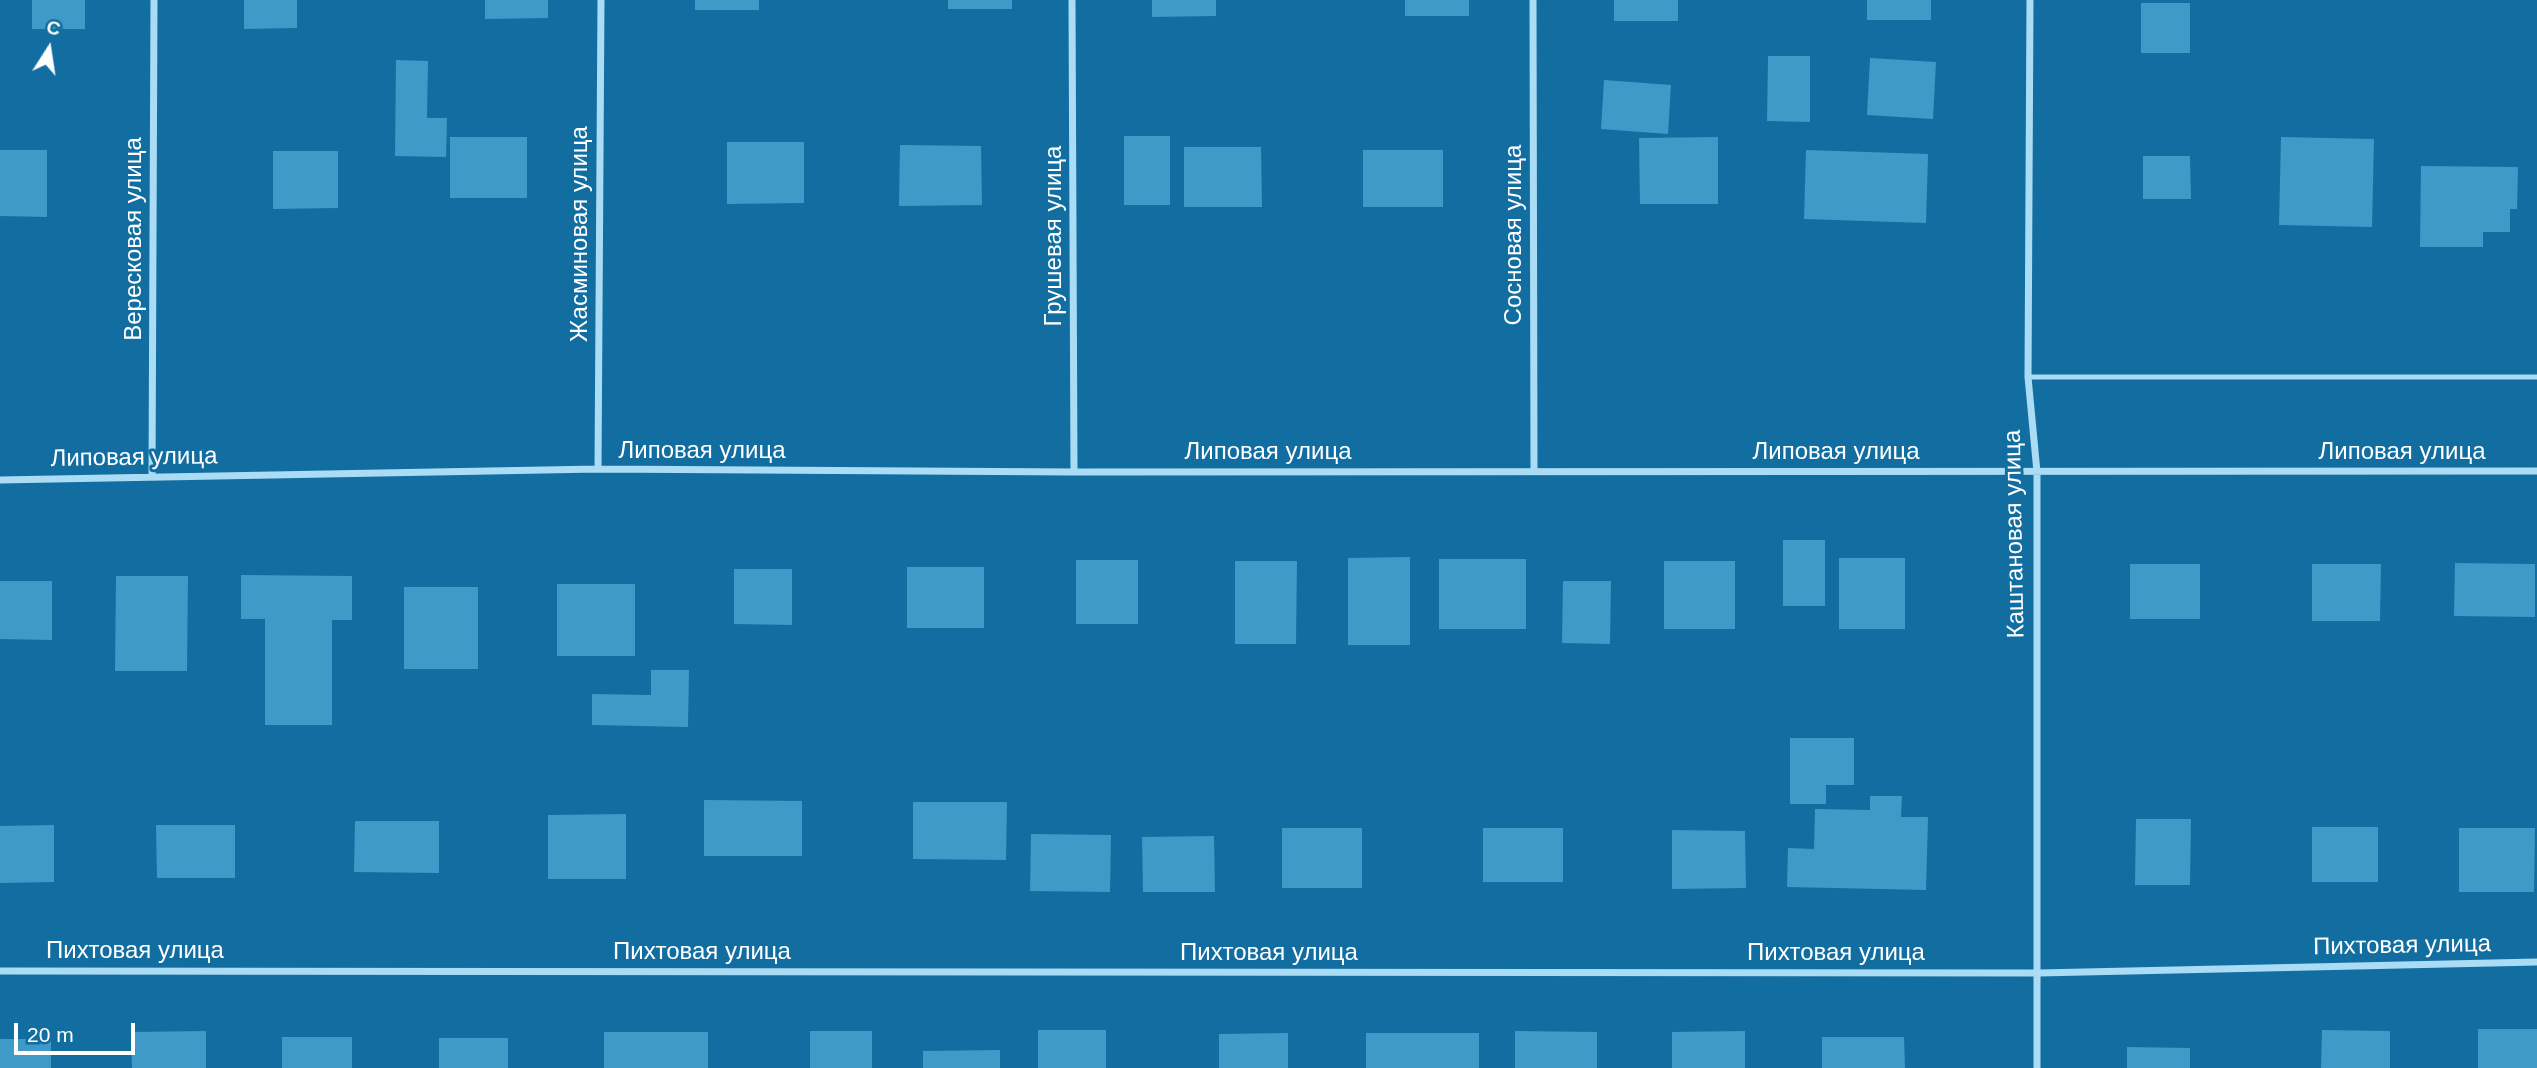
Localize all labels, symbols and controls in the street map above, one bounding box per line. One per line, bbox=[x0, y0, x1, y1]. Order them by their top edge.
north arrow bbox=[14, 14, 84, 84]
text: С bbox=[45, 16, 62, 40]
street label: Жасминовая улица bbox=[566, 126, 594, 342]
street label: Вересковая улица bbox=[120, 137, 148, 341]
street label: Сосновая улица bbox=[1500, 145, 1528, 325]
street label: Грушевая улица bbox=[1040, 146, 1068, 326]
street label: Каштановая улица bbox=[1999, 429, 2031, 639]
street label: Липовая улица bbox=[619, 437, 785, 465]
street label: Липовая улица bbox=[1185, 438, 1351, 466]
street label: Липовая улица bbox=[1753, 438, 1919, 466]
street label: Липовая улица bbox=[2319, 438, 2485, 466]
street label: Липовая улица bbox=[50, 442, 218, 474]
street label: Пихтовая улица bbox=[2313, 930, 2491, 962]
street label: Пихтовая улица bbox=[46, 937, 224, 965]
street label: Пихтовая улица bbox=[613, 938, 791, 966]
street label: Пихтовая улица bbox=[1180, 939, 1358, 967]
street label: Пихтовая улица bbox=[1747, 939, 1925, 967]
scale bar bbox=[18, 1009, 138, 1052]
text: 20 m bbox=[27, 1023, 74, 1046]

